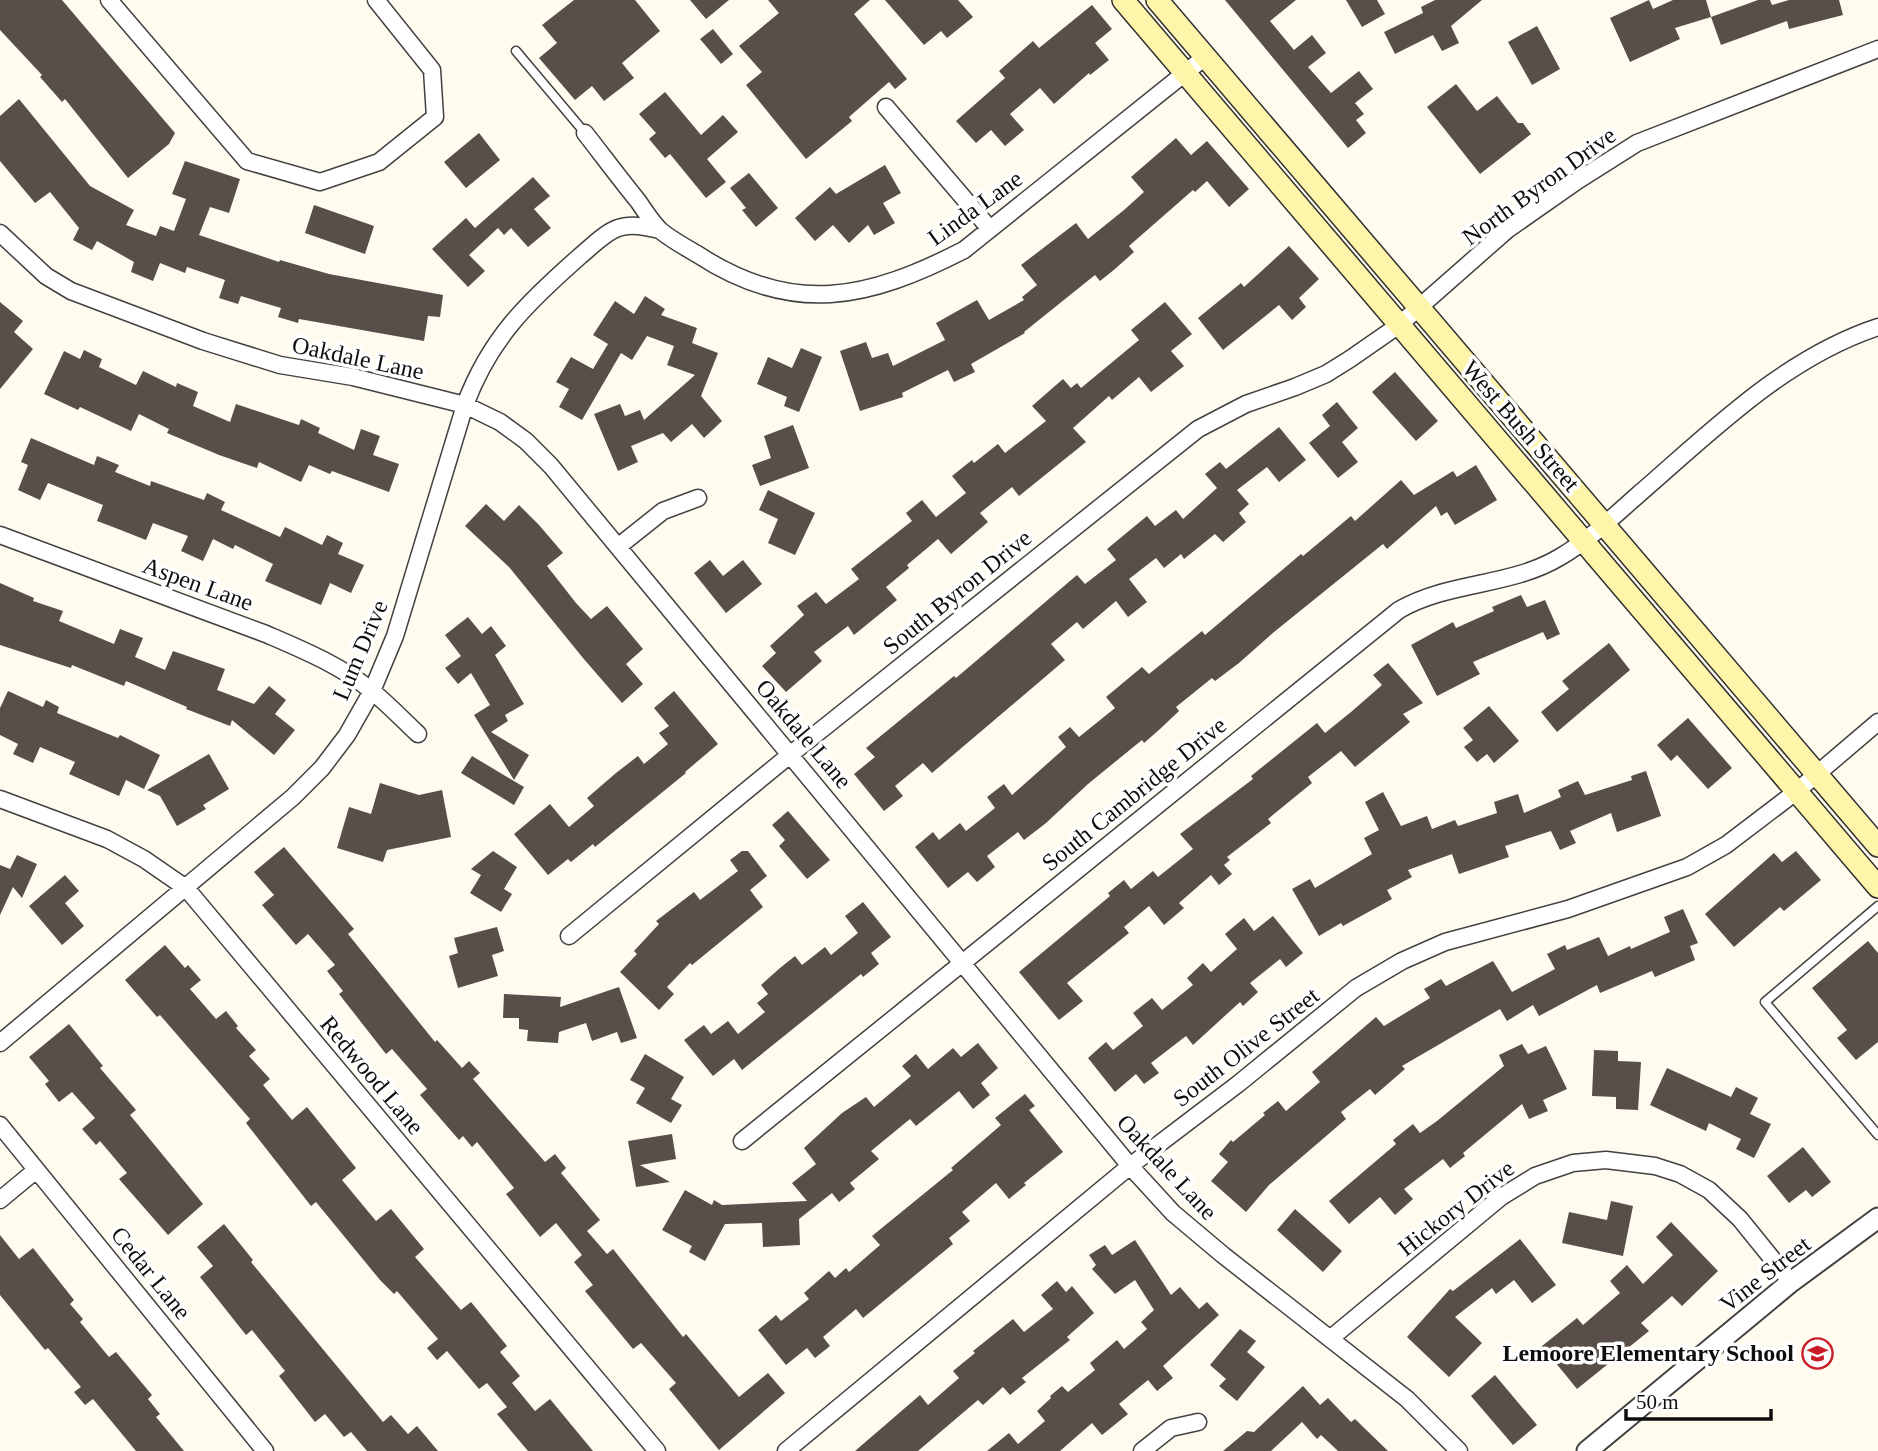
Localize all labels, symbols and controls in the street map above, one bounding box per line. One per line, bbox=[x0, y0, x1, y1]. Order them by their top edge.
street label: North Byron Drive bbox=[1457, 122, 1621, 250]
street label: Linda Lane bbox=[923, 165, 1027, 251]
street label: Oakdale Lane bbox=[290, 331, 426, 385]
street label: West Bush Street bbox=[1457, 355, 1585, 497]
street label: South Byron Drive bbox=[878, 524, 1036, 660]
street label: Aspen Lane bbox=[139, 552, 257, 616]
street label: Lum Drive bbox=[327, 596, 393, 704]
street label: Oakdale Lane bbox=[751, 674, 857, 794]
street label: South Cambridge Drive bbox=[1037, 712, 1231, 876]
street label: South Olive Street bbox=[1168, 982, 1324, 1112]
street label: Redwood Lane bbox=[315, 1011, 429, 1139]
street label: Oakdale Lane bbox=[1112, 1109, 1222, 1225]
street label: Hickory Drive bbox=[1393, 1155, 1519, 1261]
street label: Cedar Lane bbox=[106, 1222, 196, 1324]
street label: Vine Street bbox=[1715, 1231, 1815, 1317]
school or university icon: Lemoore Elementary School bbox=[1800, 1336, 1834, 1370]
place label: Lemoore Elementary School bbox=[1502, 1340, 1794, 1366]
scale bar bbox=[1626, 1378, 1771, 1422]
text: 50 m bbox=[1636, 1390, 1679, 1414]

